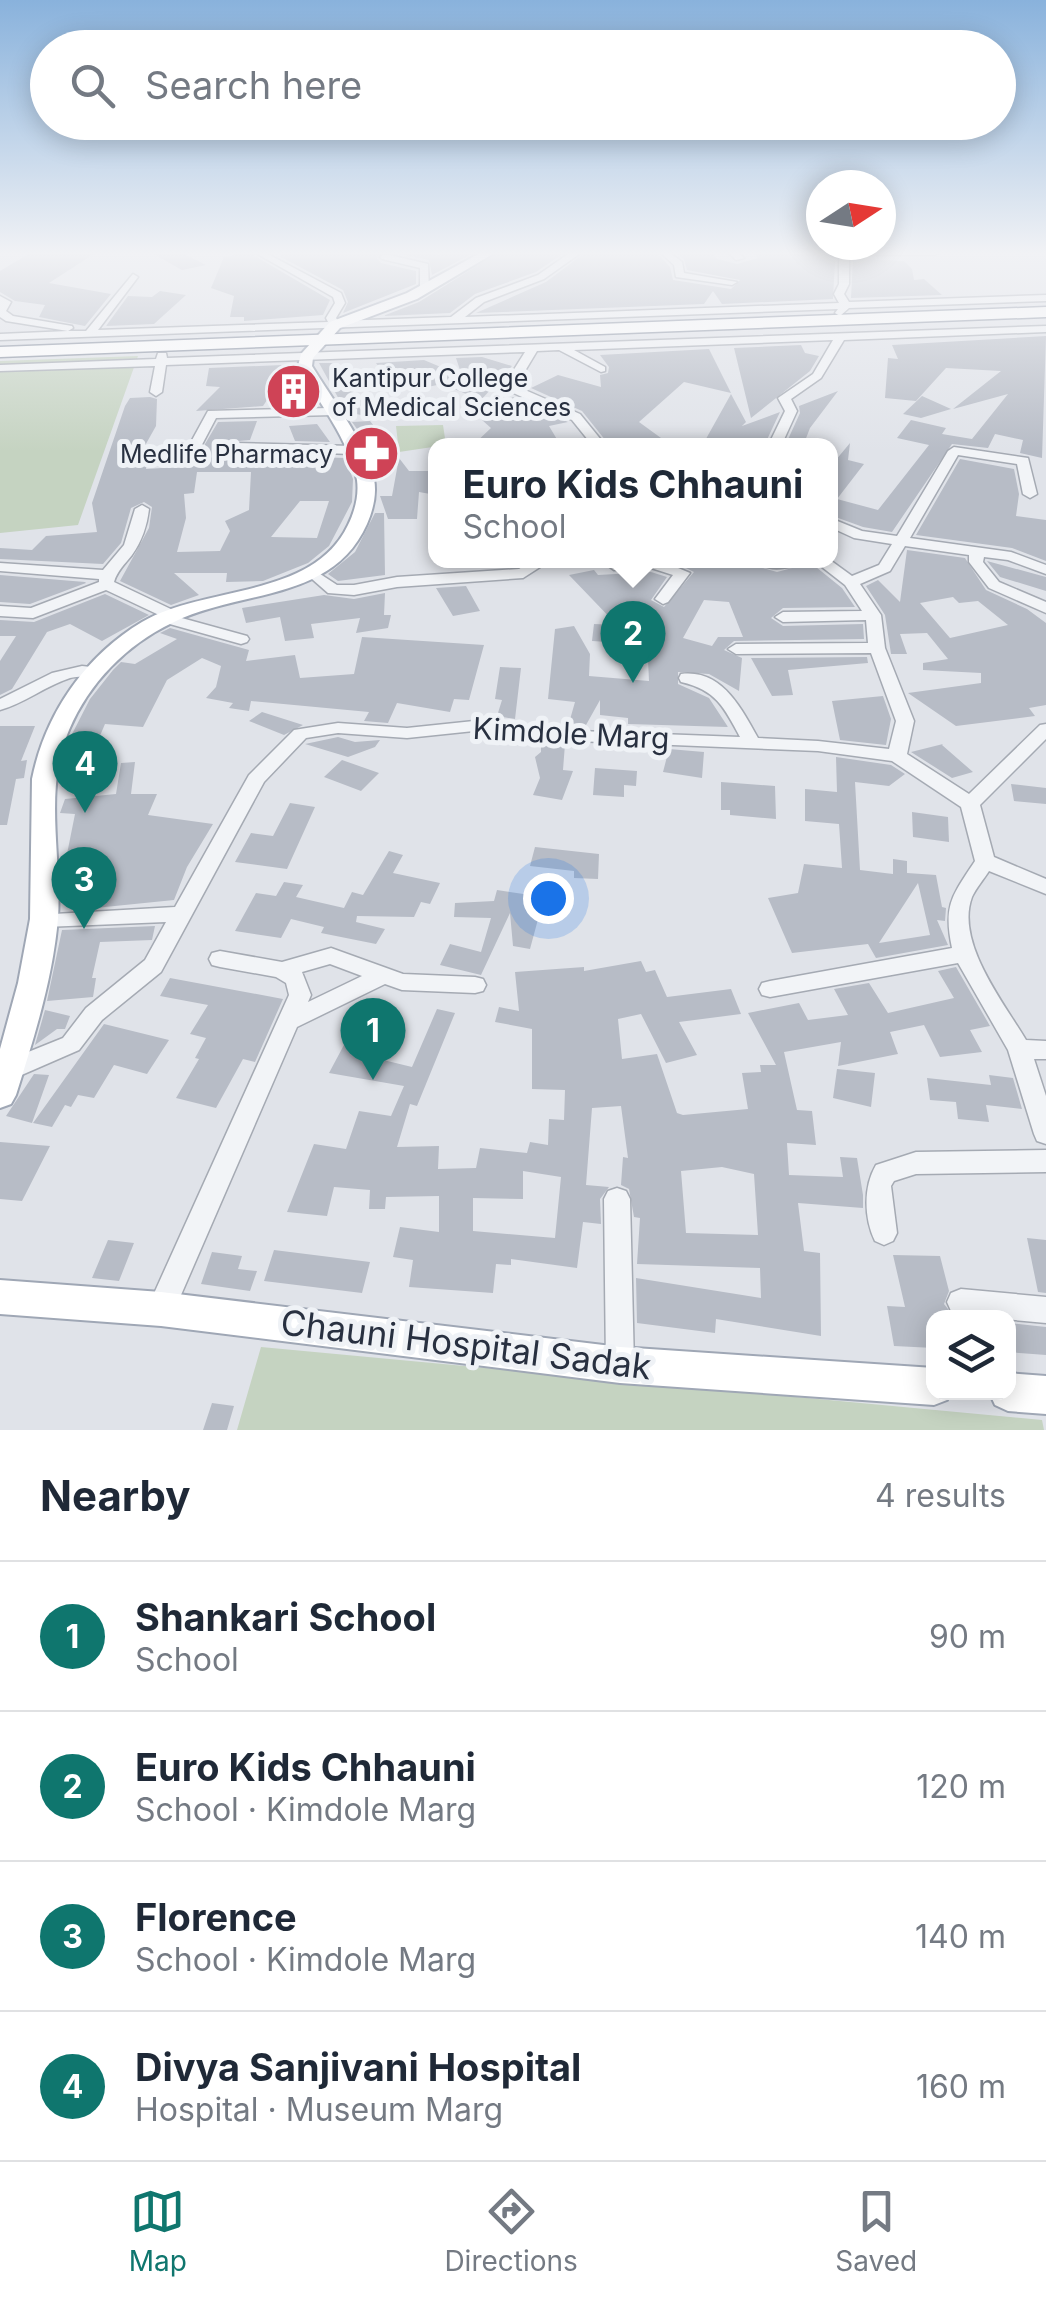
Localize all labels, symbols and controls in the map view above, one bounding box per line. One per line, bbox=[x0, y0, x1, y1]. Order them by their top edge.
search box bbox=[30, 30, 1016, 140]
icon: search bbox=[65, 58, 120, 113]
text: Search here bbox=[145, 62, 362, 108]
north arrow bbox=[806, 170, 896, 260]
building icon: Kantipur College of Medical Sciences bbox=[263, 362, 323, 422]
place label: Kantipur College of Medical Sciences bbox=[332, 363, 571, 422]
pharmacy icon: Medlife Pharmacy bbox=[342, 424, 402, 484]
popup bbox=[428, 438, 838, 568]
place label: Medlife Pharmacy bbox=[120, 439, 333, 469]
text: Euro Kids Chhauni bbox=[463, 461, 803, 507]
text: School bbox=[463, 507, 566, 546]
pin: 2 bbox=[600, 600, 666, 683]
street label: Kimdole Marg bbox=[472, 710, 670, 756]
pin: 4 bbox=[52, 730, 118, 813]
pin: 3 bbox=[52, 846, 116, 929]
your location bbox=[523, 873, 574, 924]
pin: 1 bbox=[340, 998, 406, 1080]
street label: Chauni Hospital Sadak bbox=[278, 1300, 654, 1388]
map controls bbox=[926, 1310, 1016, 1400]
button: layers bbox=[926, 1310, 1016, 1400]
text: Nearby bbox=[40, 1470, 191, 1521]
text: 4 results bbox=[875, 1476, 1006, 1515]
text: Shankari School bbox=[135, 1594, 436, 1640]
text: 1 bbox=[66, 1617, 79, 1656]
text: 90 m bbox=[929, 1617, 1006, 1656]
text: School bbox=[135, 1640, 239, 1679]
text: Euro Kids Chhauni bbox=[135, 1744, 476, 1790]
text: 2 bbox=[62, 1767, 83, 1806]
text: 120 m bbox=[916, 1767, 1006, 1806]
text: School · Kimdole Marg bbox=[135, 1790, 476, 1829]
text: Florence bbox=[135, 1894, 297, 1940]
text: 3 bbox=[62, 1917, 83, 1956]
text: 140 m bbox=[915, 1917, 1006, 1956]
text: School · Kimdole Marg bbox=[135, 1940, 476, 1979]
text: Divya Sanjivani Hospital bbox=[135, 2044, 581, 2090]
text: 4 bbox=[62, 2067, 83, 2106]
text: 160 m bbox=[916, 2067, 1006, 2106]
text: Hospital · Museum Marg bbox=[135, 2090, 503, 2129]
tab: Map bbox=[129, 2184, 187, 2278]
tab: Directions bbox=[444, 2184, 578, 2278]
tab: Saved bbox=[835, 2184, 917, 2278]

